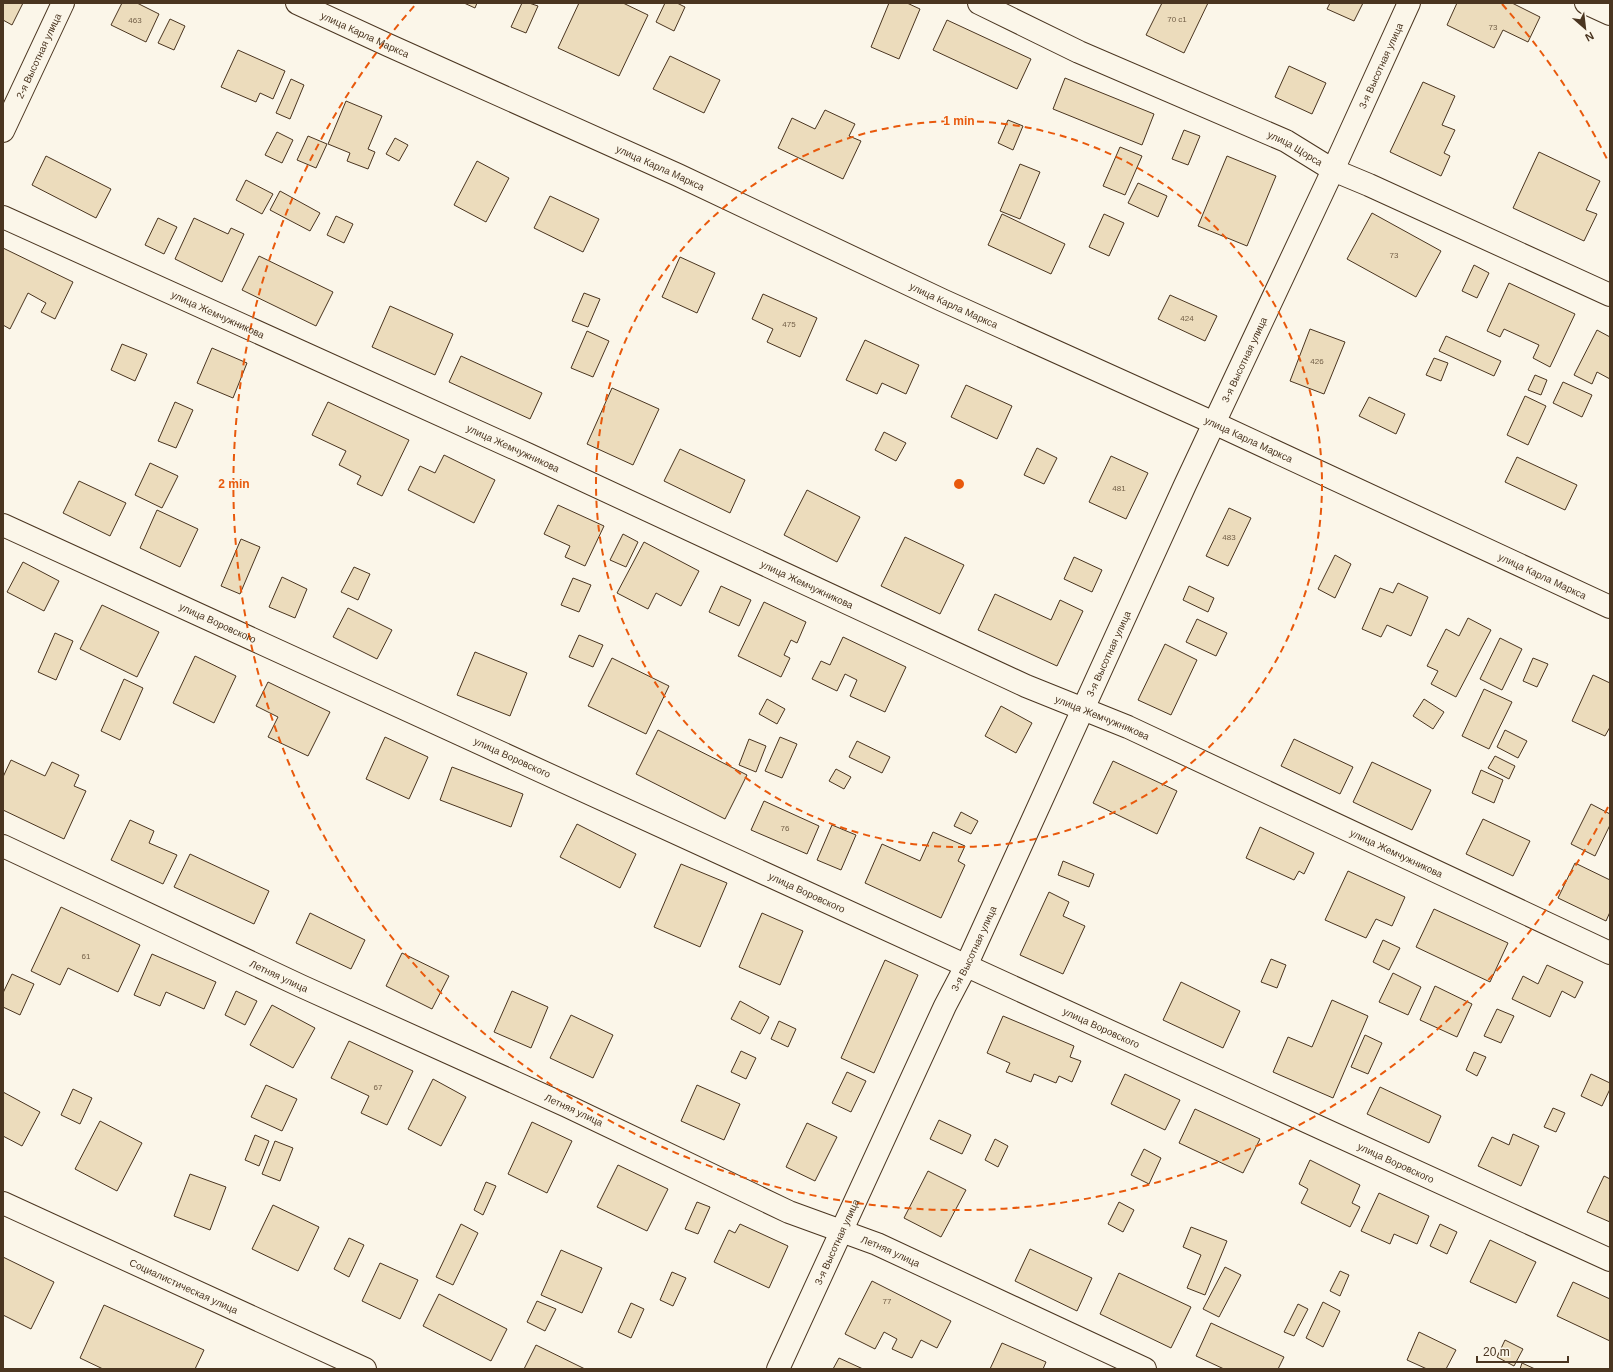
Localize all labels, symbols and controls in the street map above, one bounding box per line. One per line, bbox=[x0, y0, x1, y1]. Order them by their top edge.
north arrow bbox=[1565, 8, 1605, 48]
street label: улица Карла Маркса bbox=[319, 9, 411, 59]
street label: 2-я Высотная улица bbox=[14, 11, 63, 100]
house number: 70 с1 bbox=[1167, 15, 1187, 24]
house number: 463 bbox=[128, 16, 142, 25]
street label: 3-я Высотная улица bbox=[1356, 21, 1405, 110]
house number: 73 bbox=[1489, 23, 1498, 32]
text: N bbox=[1583, 30, 1596, 44]
text: 1 min bbox=[943, 114, 975, 128]
street label: улица Щорса bbox=[1266, 128, 1325, 168]
street label: улица Карла Маркса bbox=[615, 143, 707, 193]
house number: 73 bbox=[1390, 251, 1399, 260]
street label: улица Карла Маркса bbox=[908, 280, 1000, 330]
street label: улица Жемчужникова bbox=[170, 288, 267, 340]
house number: 424 bbox=[1180, 314, 1194, 323]
street label: 3-я Высотная улица bbox=[1219, 315, 1269, 404]
house number: 475 bbox=[782, 320, 796, 329]
house number: 426 bbox=[1310, 357, 1324, 366]
street label: улица Карла Маркса bbox=[1203, 414, 1295, 465]
street label: улица Жемчужникова bbox=[465, 422, 562, 474]
text: 2 min bbox=[218, 477, 250, 491]
centre of rings bbox=[952, 477, 966, 491]
house number: 481 bbox=[1112, 484, 1126, 493]
house number: 483 bbox=[1222, 533, 1236, 542]
street label: улица Карла Маркса bbox=[1497, 551, 1589, 601]
street label: улица Жемчужникова bbox=[759, 558, 856, 611]
street label: улица Воровского bbox=[178, 600, 258, 645]
street label: 3-я Высотная улица bbox=[1084, 609, 1133, 698]
street label: улица Жемчужникова bbox=[1054, 693, 1152, 742]
street label: улица Воровского bbox=[473, 735, 553, 780]
house number: 76 bbox=[781, 824, 790, 833]
street label: улица Жемчужникова bbox=[1349, 827, 1445, 880]
street label: улица Воровского bbox=[767, 870, 847, 915]
street label: 3-я Высотная улица bbox=[949, 904, 998, 993]
house number: 61 bbox=[82, 952, 91, 961]
street label: Летняя улица bbox=[248, 957, 310, 994]
street label: улица Воровского bbox=[1062, 1005, 1142, 1050]
house number: 67 bbox=[374, 1083, 383, 1092]
street label: Летняя улица bbox=[543, 1091, 605, 1128]
street label: улица Воровского bbox=[1356, 1140, 1436, 1185]
street label: 3-я Высотная улица bbox=[812, 1197, 861, 1286]
street label: Летняя улица bbox=[860, 1233, 922, 1269]
street label: Социалистическая улица bbox=[128, 1256, 240, 1316]
house number: 77 bbox=[883, 1297, 892, 1306]
scale bar bbox=[1477, 1338, 1568, 1364]
text: 20 m bbox=[1483, 1345, 1510, 1359]

